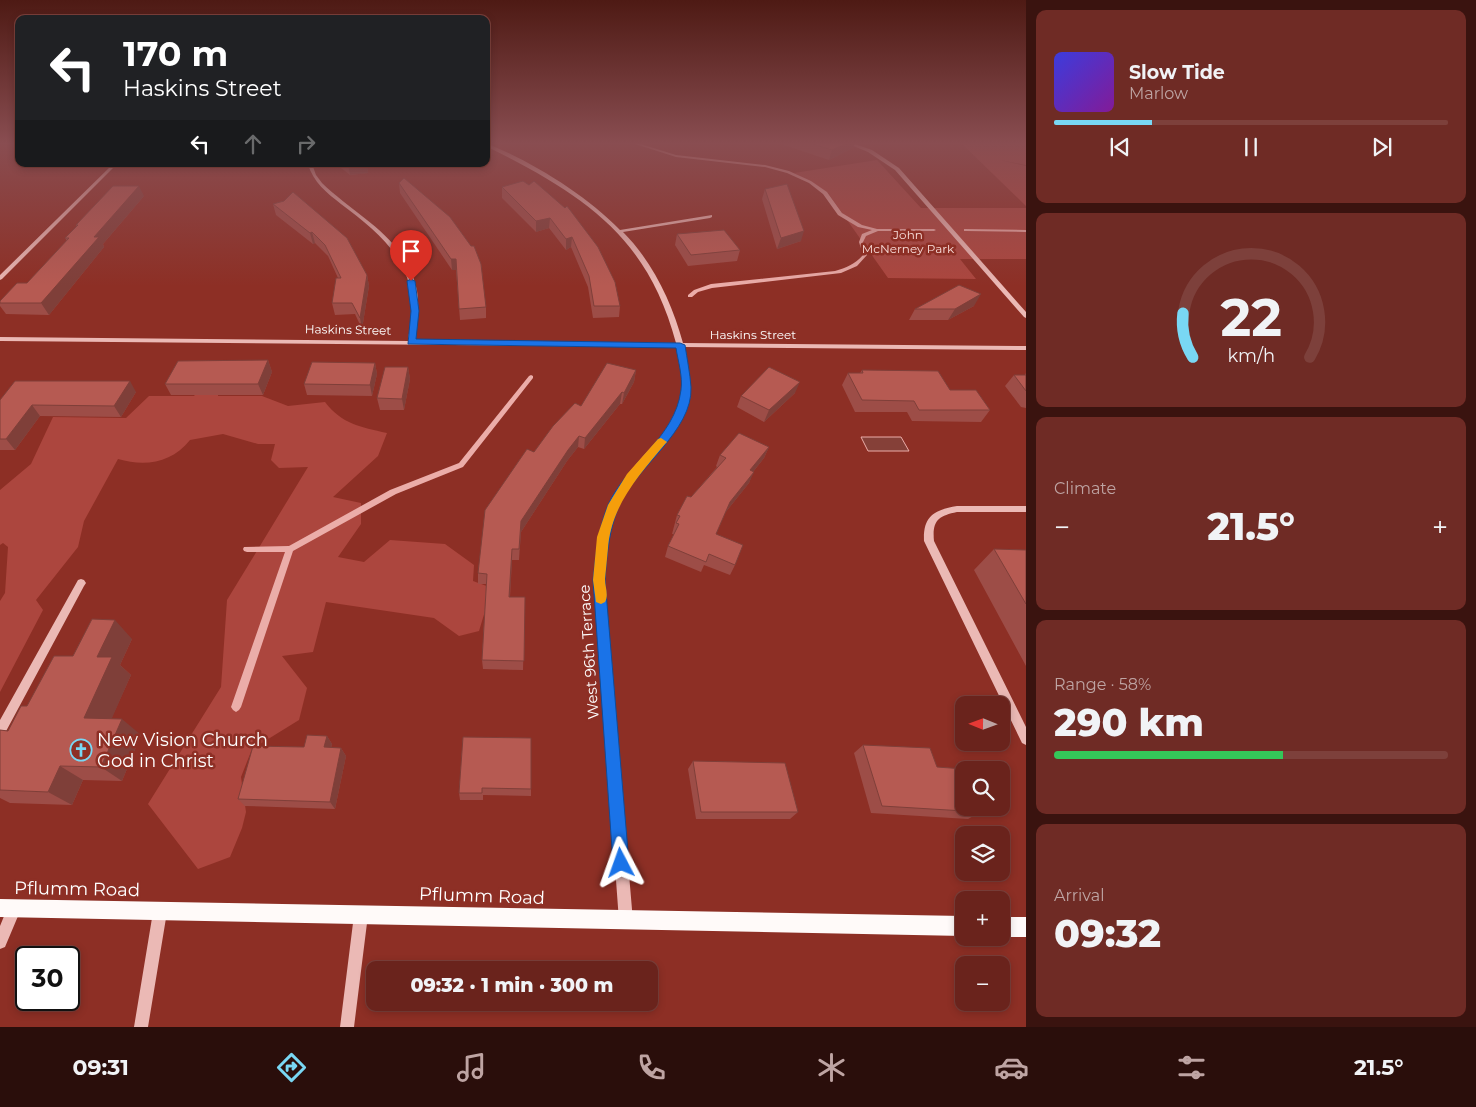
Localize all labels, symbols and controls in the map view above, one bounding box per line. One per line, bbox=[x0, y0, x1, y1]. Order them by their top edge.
text: 170 m bbox=[123, 32, 228, 75]
icon: left bbox=[40, 35, 105, 100]
text: Slow Tide bbox=[1129, 61, 1225, 84]
text: Haskins Street bbox=[123, 75, 282, 102]
text: Marlow bbox=[1129, 84, 1188, 103]
icon: left bbox=[186, 130, 214, 158]
icon: ahead bbox=[239, 130, 267, 158]
icon: right bbox=[292, 130, 320, 158]
icon: previous bbox=[1106, 133, 1134, 161]
icon: pause bbox=[1237, 133, 1265, 161]
icon: next bbox=[1368, 133, 1396, 161]
park label: John McNerney Park bbox=[862, 227, 955, 256]
pin bbox=[390, 230, 432, 281]
icon: arrive bbox=[397, 237, 425, 265]
text: 22 bbox=[1220, 286, 1282, 349]
street label: Haskins Street bbox=[305, 321, 391, 338]
street label: Haskins Street bbox=[710, 327, 796, 342]
text: km/h bbox=[1227, 345, 1275, 366]
text: Climate bbox=[1054, 479, 1116, 498]
text: 21.5° bbox=[1207, 503, 1295, 550]
text: − bbox=[1054, 510, 1070, 544]
text: + bbox=[1432, 510, 1448, 544]
street label: West 96th Terrace bbox=[574, 584, 603, 720]
text: Range · 58% bbox=[1054, 675, 1151, 694]
north arrow bbox=[955, 696, 1010, 751]
map controls bbox=[955, 696, 1010, 1011]
text: 290 km bbox=[1054, 699, 1204, 746]
place label: New Vision Church God in Christ bbox=[97, 729, 268, 772]
church icon: New Vision Church God in Christ bbox=[69, 738, 93, 762]
button: search bbox=[955, 761, 1010, 816]
button: layers bbox=[955, 826, 1010, 881]
position arrow bbox=[594, 836, 646, 888]
street label: Pflumm Road bbox=[14, 877, 140, 901]
street label: Pflumm Road bbox=[419, 883, 545, 909]
text: Arrival bbox=[1054, 886, 1104, 905]
button: + bbox=[955, 891, 1010, 946]
text: 09:32 bbox=[1054, 910, 1161, 957]
speed limit sign: 30 bbox=[15, 946, 80, 1011]
button: − bbox=[955, 956, 1010, 1011]
text: 09:32 · 1 min · 300 m bbox=[411, 974, 613, 997]
icon: directions bbox=[274, 1050, 309, 1085]
icon: music bbox=[454, 1050, 489, 1085]
icon: phone bbox=[634, 1050, 669, 1085]
icon: climate bbox=[814, 1050, 849, 1085]
icon: car bbox=[994, 1050, 1029, 1085]
icon: filters bbox=[1174, 1050, 1209, 1085]
text: 09:31 bbox=[73, 1054, 129, 1081]
text: 21.5° bbox=[1354, 1054, 1403, 1081]

